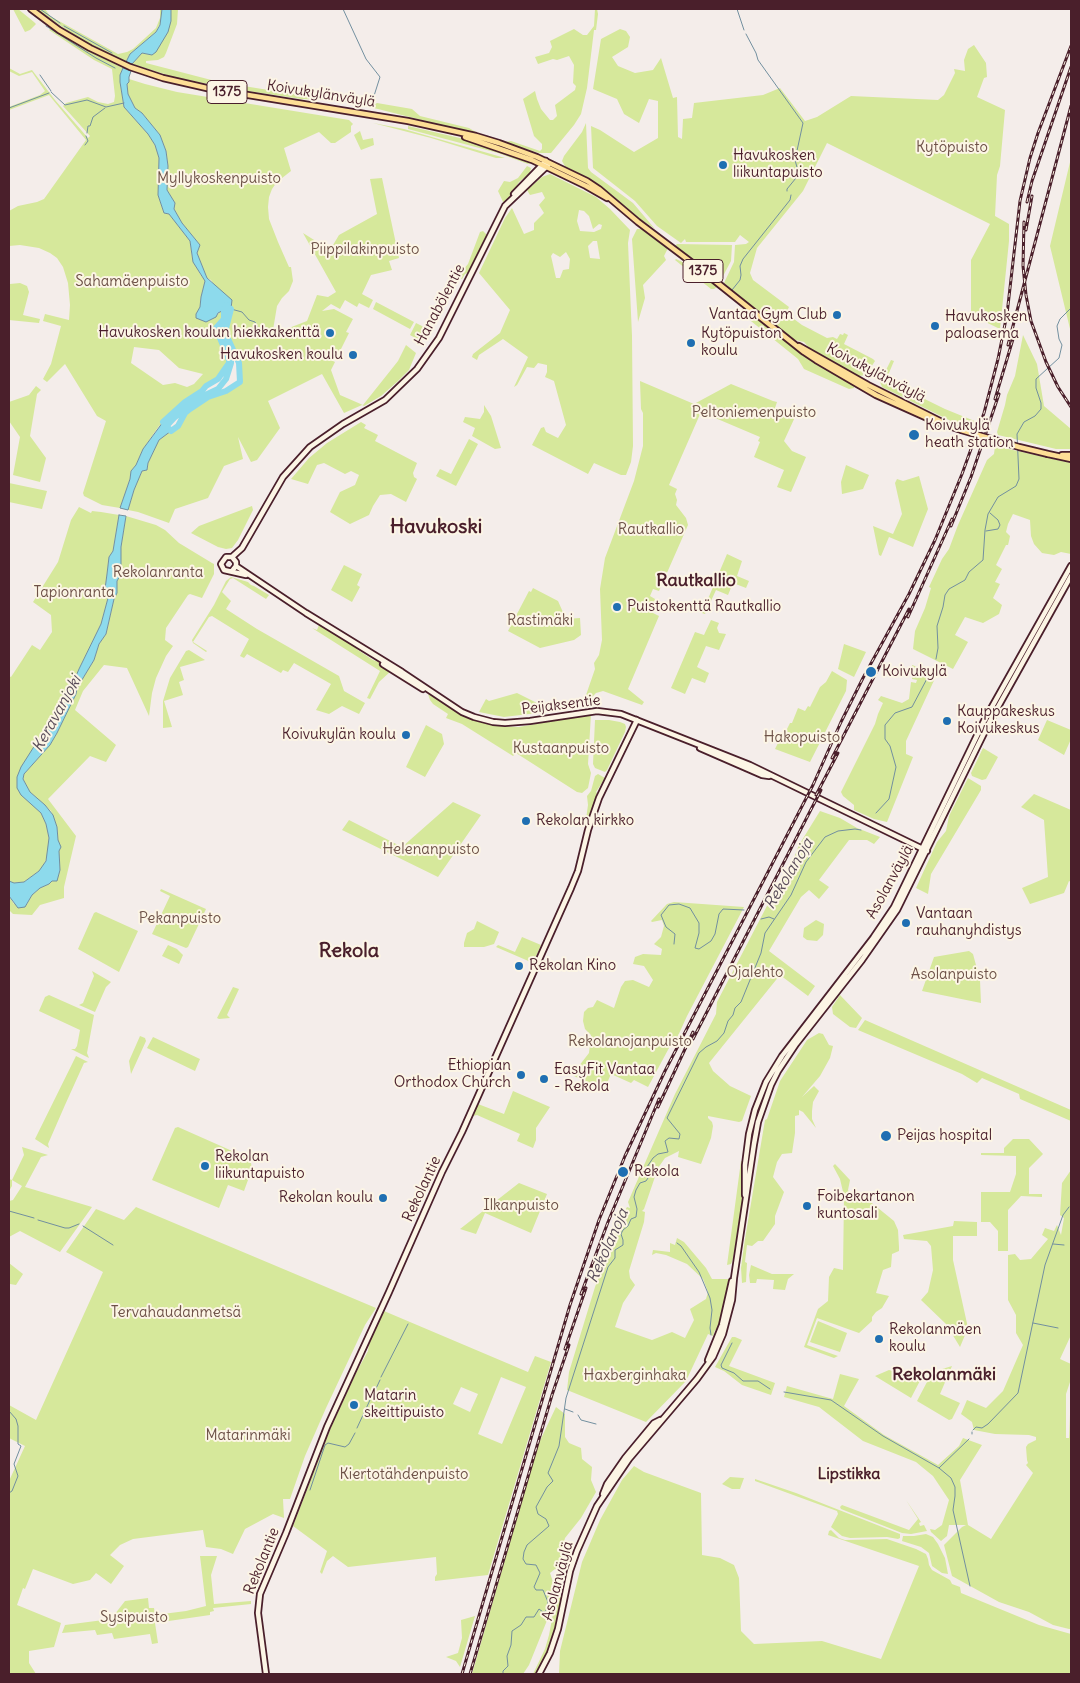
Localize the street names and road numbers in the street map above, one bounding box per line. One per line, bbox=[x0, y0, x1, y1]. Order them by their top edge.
street label: Koivukylänväylä bbox=[265, 77, 377, 111]
road number: 1375 bbox=[207, 80, 247, 104]
road number: 1375 bbox=[683, 260, 723, 282]
street label: Hanabölentie bbox=[411, 261, 469, 349]
street label: Koivukylänväylä bbox=[823, 339, 929, 407]
street label: Peijaksentie bbox=[520, 691, 602, 719]
street label: Asolanväylä bbox=[862, 842, 918, 922]
street label: Rekolantie bbox=[399, 1153, 445, 1225]
street label: Rekolantie bbox=[240, 1525, 284, 1597]
street label: Asolanväylä bbox=[539, 1539, 577, 1623]

